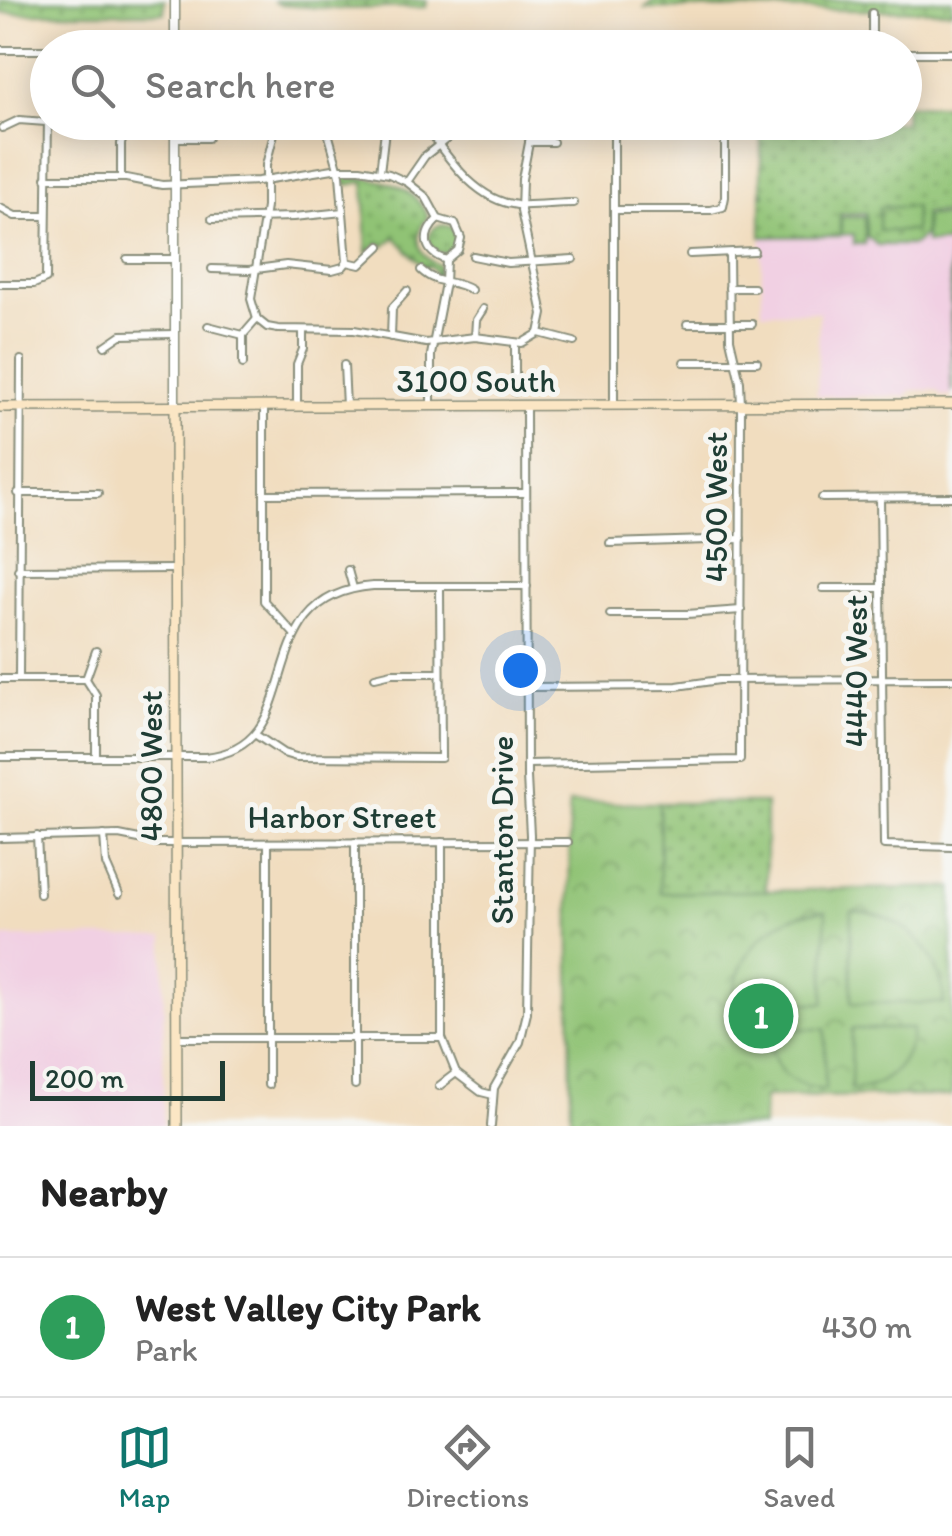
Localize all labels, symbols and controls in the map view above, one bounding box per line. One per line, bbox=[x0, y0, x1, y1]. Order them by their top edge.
search box bbox=[30, 30, 922, 140]
icon: search bbox=[65, 58, 120, 113]
text: Search here bbox=[145, 62, 336, 108]
street label: 3100 South bbox=[396, 362, 556, 400]
street label: 4500 West bbox=[697, 432, 735, 582]
street label: 4440 West bbox=[837, 595, 875, 747]
your location bbox=[495, 645, 546, 696]
street label: 4800 West bbox=[132, 690, 170, 842]
street label: Stanton Drive bbox=[483, 736, 521, 924]
street label: Harbor Street bbox=[247, 798, 437, 836]
pin: 1 bbox=[728, 978, 794, 1054]
scale bar bbox=[30, 1056, 225, 1100]
text: 200 m bbox=[45, 1061, 124, 1095]
text: Nearby bbox=[40, 1166, 167, 1217]
text: West Valley City Park bbox=[135, 1285, 480, 1331]
text: 1 bbox=[65, 1308, 80, 1346]
text: 430 m bbox=[822, 1308, 912, 1346]
text: Park bbox=[135, 1331, 198, 1369]
tab: Map bbox=[117, 1420, 172, 1514]
tab: Directions bbox=[406, 1420, 529, 1514]
tab: Saved bbox=[763, 1420, 835, 1514]

